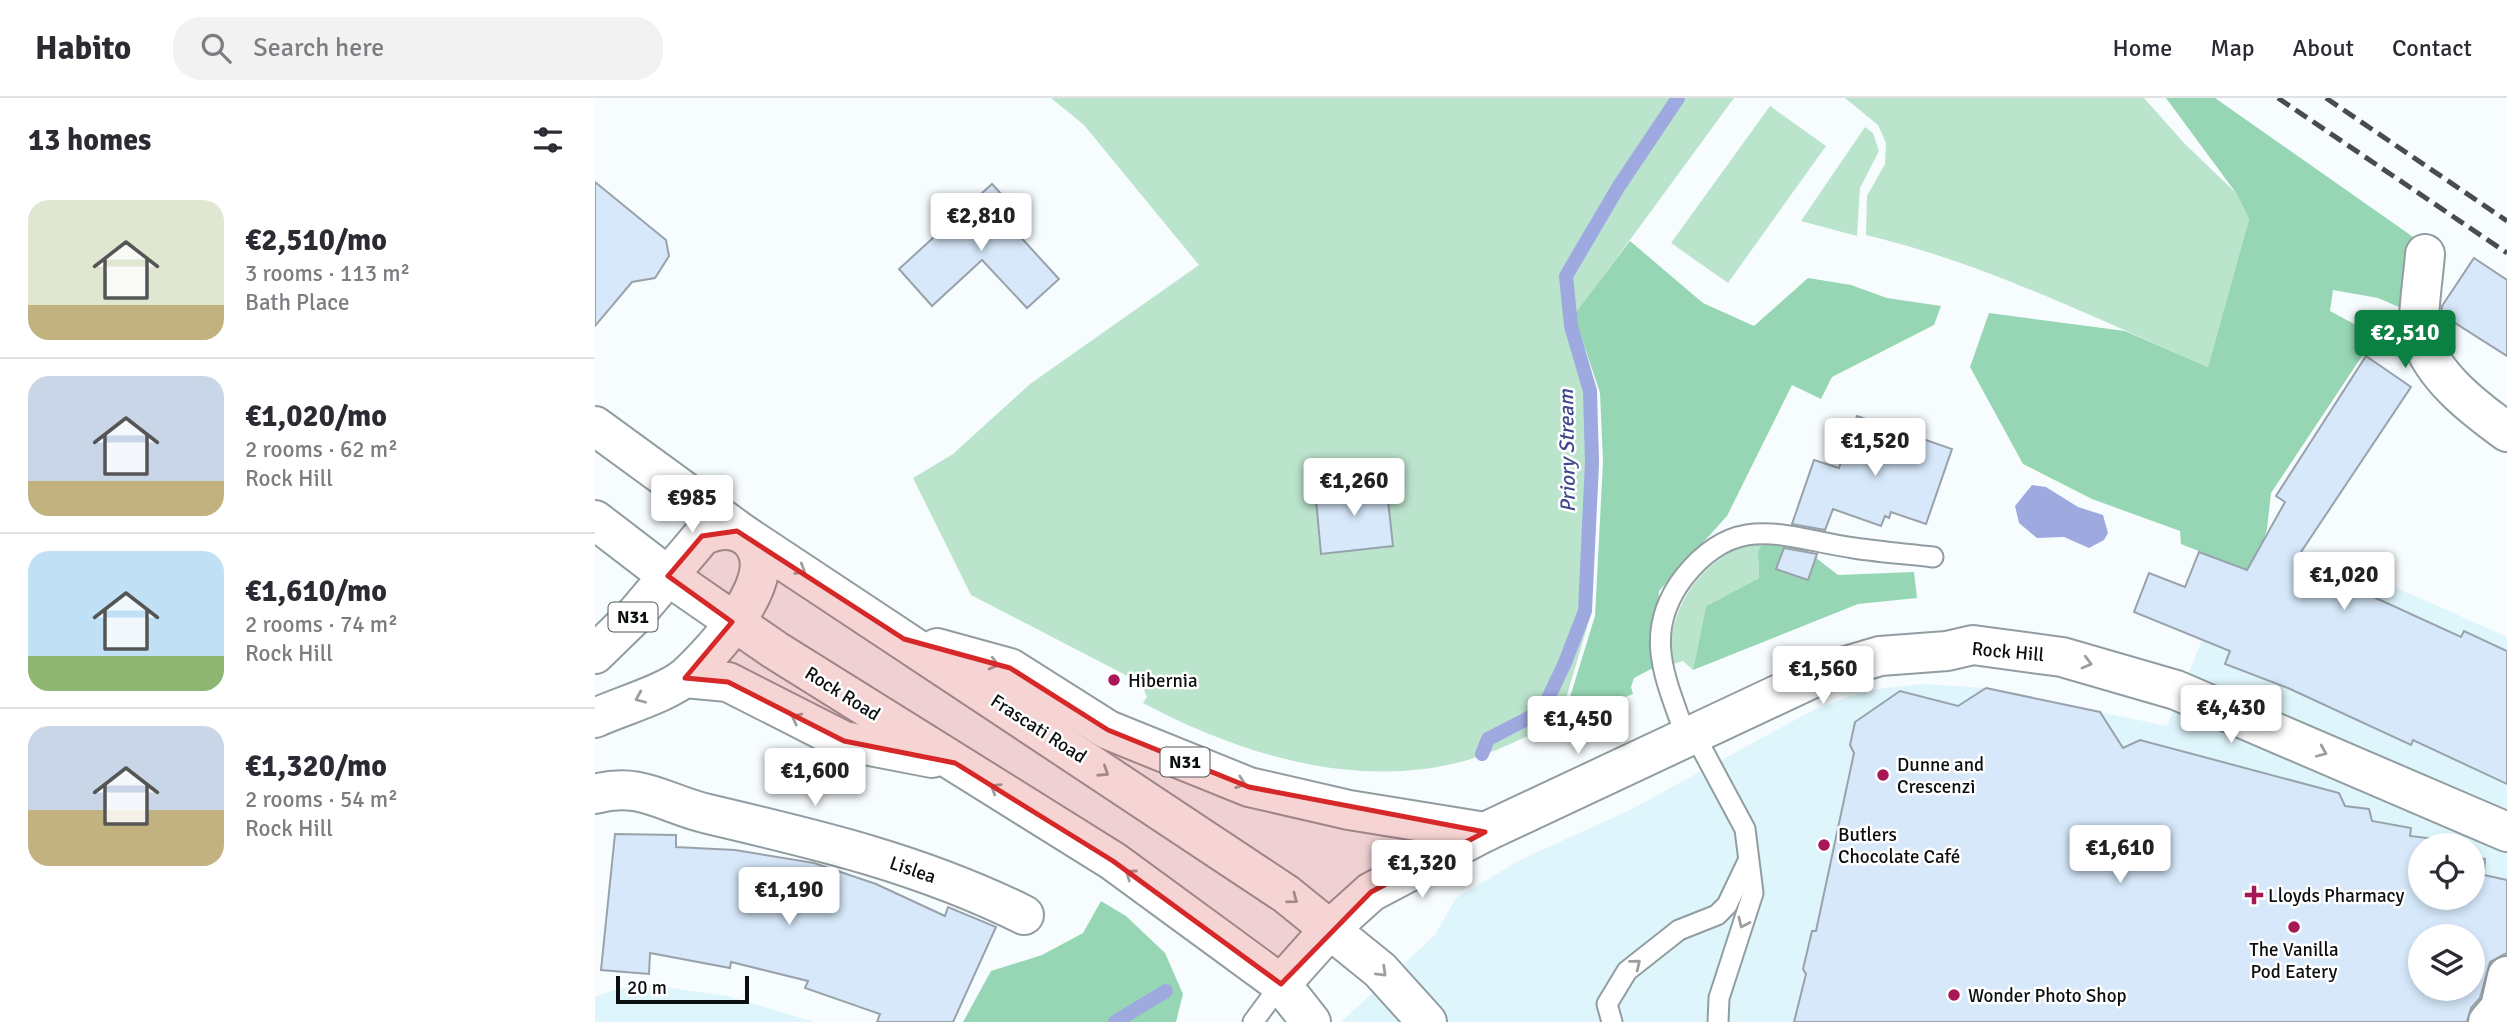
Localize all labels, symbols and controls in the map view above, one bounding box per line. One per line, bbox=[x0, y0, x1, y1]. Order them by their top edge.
search box bbox=[173, 17, 663, 80]
text: Habito bbox=[35, 28, 131, 69]
icon: search bbox=[197, 29, 235, 67]
text: Search here bbox=[253, 32, 384, 64]
text: Home bbox=[2112, 33, 2172, 63]
text: Map bbox=[2210, 33, 2255, 63]
text: About bbox=[2293, 33, 2354, 63]
text: Contact bbox=[2392, 33, 2472, 63]
icon: filters bbox=[529, 121, 567, 159]
text: 13 homes bbox=[28, 122, 151, 159]
pin: €2,810 bbox=[924, 194, 1038, 253]
text: €2,810 bbox=[947, 201, 1015, 230]
text: €2,510/mo bbox=[245, 222, 387, 259]
icon: home bbox=[84, 228, 168, 312]
text: 3 rooms · 113 m² bbox=[245, 259, 410, 288]
text: Bath Place bbox=[245, 288, 350, 317]
pin: €2,510 bbox=[2348, 310, 2462, 370]
text: €2,510 bbox=[2371, 318, 2439, 347]
water label: Priory Stream bbox=[1553, 388, 1581, 513]
text: €1,020/mo bbox=[245, 398, 387, 435]
icon: home bbox=[84, 404, 168, 488]
pin: €1,520 bbox=[1818, 418, 1932, 478]
text: €1,520 bbox=[1841, 426, 1909, 455]
text: 2 rooms · 62 m² bbox=[245, 435, 398, 464]
pin: €1,260 bbox=[1297, 458, 1411, 518]
text: Rock Hill bbox=[245, 464, 333, 493]
text: €1,260 bbox=[1320, 466, 1388, 495]
pin: €985 bbox=[651, 476, 733, 535]
text: €985 bbox=[667, 483, 717, 512]
pin: €1,020 bbox=[2287, 552, 2401, 612]
text: €1,020 bbox=[2310, 560, 2378, 589]
one-way arrow bbox=[793, 562, 806, 575]
text: €1,610/mo bbox=[245, 573, 387, 610]
icon: home bbox=[84, 579, 168, 663]
road number: N31 bbox=[609, 602, 657, 632]
text: 2 rooms · 74 m² bbox=[245, 610, 398, 639]
street label: Rock Hill bbox=[1971, 637, 2045, 667]
text: Rock Hill bbox=[245, 639, 333, 668]
pin: €1,560 bbox=[1766, 646, 1880, 706]
text: €1,560 bbox=[1789, 654, 1857, 683]
one-way arrow bbox=[2081, 655, 2093, 669]
one-way arrow bbox=[987, 656, 999, 670]
street label: Rock Road bbox=[800, 661, 885, 726]
place label: Hibernia bbox=[1128, 669, 1198, 693]
marker: Hibernia bbox=[1106, 672, 1122, 688]
pin: €4,430 bbox=[2174, 686, 2288, 745]
street label: Frascati Road bbox=[986, 689, 1091, 769]
one-way arrow bbox=[635, 690, 647, 704]
text: €4,430 bbox=[2197, 693, 2265, 722]
pin: €1,450 bbox=[1521, 696, 1635, 756]
text: €1,450 bbox=[1544, 704, 1612, 733]
one-way arrow bbox=[791, 712, 803, 726]
one-way arrow bbox=[2315, 744, 2328, 758]
text: €1,320/mo bbox=[245, 748, 387, 785]
pin: €1,600 bbox=[758, 748, 872, 808]
road number: N31 bbox=[1161, 748, 1209, 776]
place label: Dunne and Crescenzi bbox=[1897, 753, 1984, 799]
icon: home bbox=[84, 754, 168, 838]
text: €1,600 bbox=[781, 756, 849, 785]
one-way arrow bbox=[1096, 763, 1109, 776]
marker: Dunne and Crescenzi bbox=[1875, 767, 1891, 783]
one-way arrow bbox=[1235, 775, 1247, 789]
one-way arrow bbox=[990, 783, 1003, 796]
text: 2 rooms · 54 m² bbox=[245, 785, 398, 814]
text: Rock Hill bbox=[245, 814, 333, 843]
place label: Butlers Chocolate Café bbox=[1838, 823, 1960, 869]
pin: €1,610 bbox=[2063, 826, 2177, 885]
text: €1,610 bbox=[2086, 833, 2154, 862]
map controls bbox=[2408, 833, 2485, 1001]
button: locate bbox=[2408, 833, 2485, 910]
marker: Butlers Chocolate Café bbox=[1816, 837, 1832, 853]
pin: €1,320 bbox=[1365, 840, 1479, 900]
text: €1,320 bbox=[1388, 848, 1456, 877]
street label: Lislea bbox=[886, 851, 939, 889]
pin: €1,190 bbox=[732, 868, 846, 927]
one-way arrow bbox=[1125, 870, 1138, 882]
text: €1,190 bbox=[755, 875, 823, 904]
place label: Lloyds Pharmacy bbox=[2268, 884, 2404, 908]
marker: Lloyds Pharmacy bbox=[2246, 887, 2262, 903]
one-way arrow bbox=[1285, 890, 1298, 903]
one-way arrow bbox=[1737, 916, 1751, 928]
marker: The Vanilla Pod Eatery bbox=[2286, 919, 2302, 935]
button: layers bbox=[2408, 924, 2485, 1001]
place label: The Vanilla Pod Eatery bbox=[2249, 938, 2339, 984]
one-way arrow bbox=[1629, 960, 1641, 973]
one-way arrow bbox=[1373, 964, 1386, 977]
scale bar bbox=[616, 973, 749, 1005]
text: 20 m bbox=[627, 976, 667, 1000]
place label: Wonder Photo Shop bbox=[1968, 984, 2127, 1008]
marker: Wonder Photo Shop bbox=[1946, 987, 1962, 1003]

